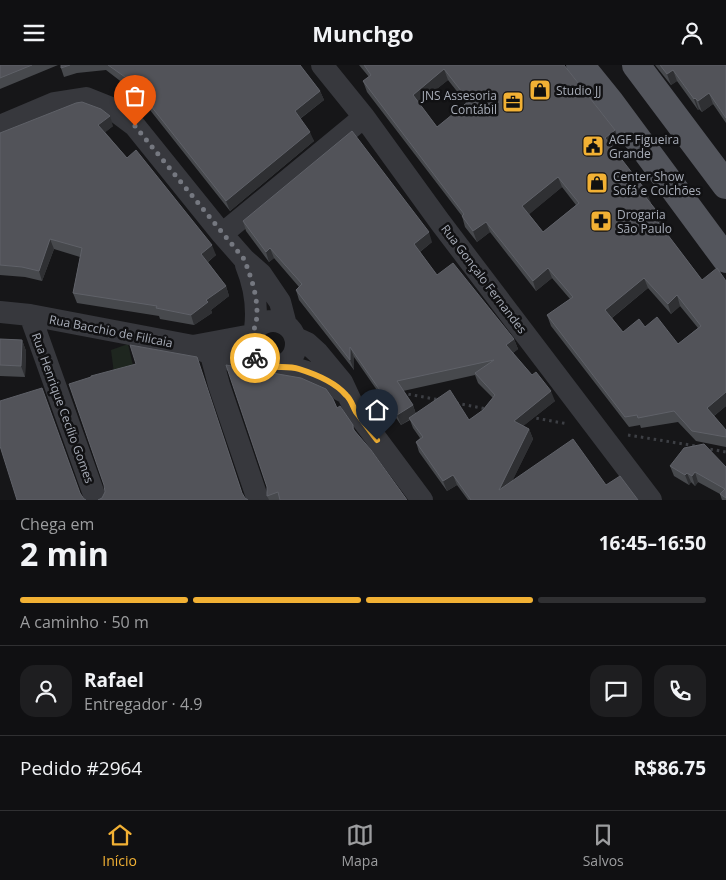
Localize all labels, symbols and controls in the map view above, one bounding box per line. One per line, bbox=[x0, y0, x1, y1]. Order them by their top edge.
text: Munchgo bbox=[312, 18, 414, 48]
icon: menu bbox=[20, 19, 48, 47]
icon: person bbox=[678, 19, 706, 47]
pin bbox=[114, 75, 156, 126]
shop icon: Studio JJ bbox=[528, 78, 552, 102]
icon: bag bbox=[121, 82, 149, 110]
place label: Studio JJ bbox=[556, 82, 601, 99]
place label: JNS Assesoria Contábil bbox=[421, 87, 497, 118]
office icon: JNS Assesoria Contábil bbox=[501, 90, 525, 114]
place label: AGF Figueira Grande bbox=[609, 131, 679, 162]
public building icon: AGF Figueira Grande bbox=[581, 134, 605, 158]
place label: Center Show Sofá e Colchões bbox=[613, 168, 701, 199]
shop icon: Center Show Sofá e Colchões bbox=[585, 171, 609, 195]
place label: Drogaria São Paulo bbox=[617, 206, 672, 237]
pharmacy icon: Drogaria São Paulo bbox=[589, 209, 613, 233]
street label: Rua Gonçalo Fernandes bbox=[437, 221, 531, 337]
street label: Rua Bacchio de Filicaia bbox=[48, 311, 174, 351]
street label: Rua Henrique Cecílio Gomes bbox=[28, 330, 98, 486]
courier bbox=[230, 333, 280, 383]
icon: bike bbox=[241, 344, 269, 372]
pin bbox=[356, 389, 398, 440]
icon: home bbox=[363, 396, 391, 424]
text: Chega em bbox=[20, 513, 94, 535]
text: 16:45–16:50 bbox=[599, 530, 706, 556]
text: 2 min bbox=[20, 532, 109, 575]
text: A caminho · 50 m bbox=[20, 611, 149, 633]
button: person bbox=[20, 665, 72, 717]
button: chat bbox=[590, 665, 642, 717]
button: phone bbox=[654, 665, 706, 717]
text: Rafael bbox=[84, 667, 144, 693]
text: Entregador · 4.9 bbox=[84, 693, 202, 715]
text: Pedido #2964 bbox=[20, 755, 142, 781]
text: R$86.75 bbox=[634, 755, 706, 781]
tab: Início bbox=[102, 821, 137, 870]
tab: Mapa bbox=[341, 821, 378, 870]
tab: Salvos bbox=[583, 821, 624, 870]

